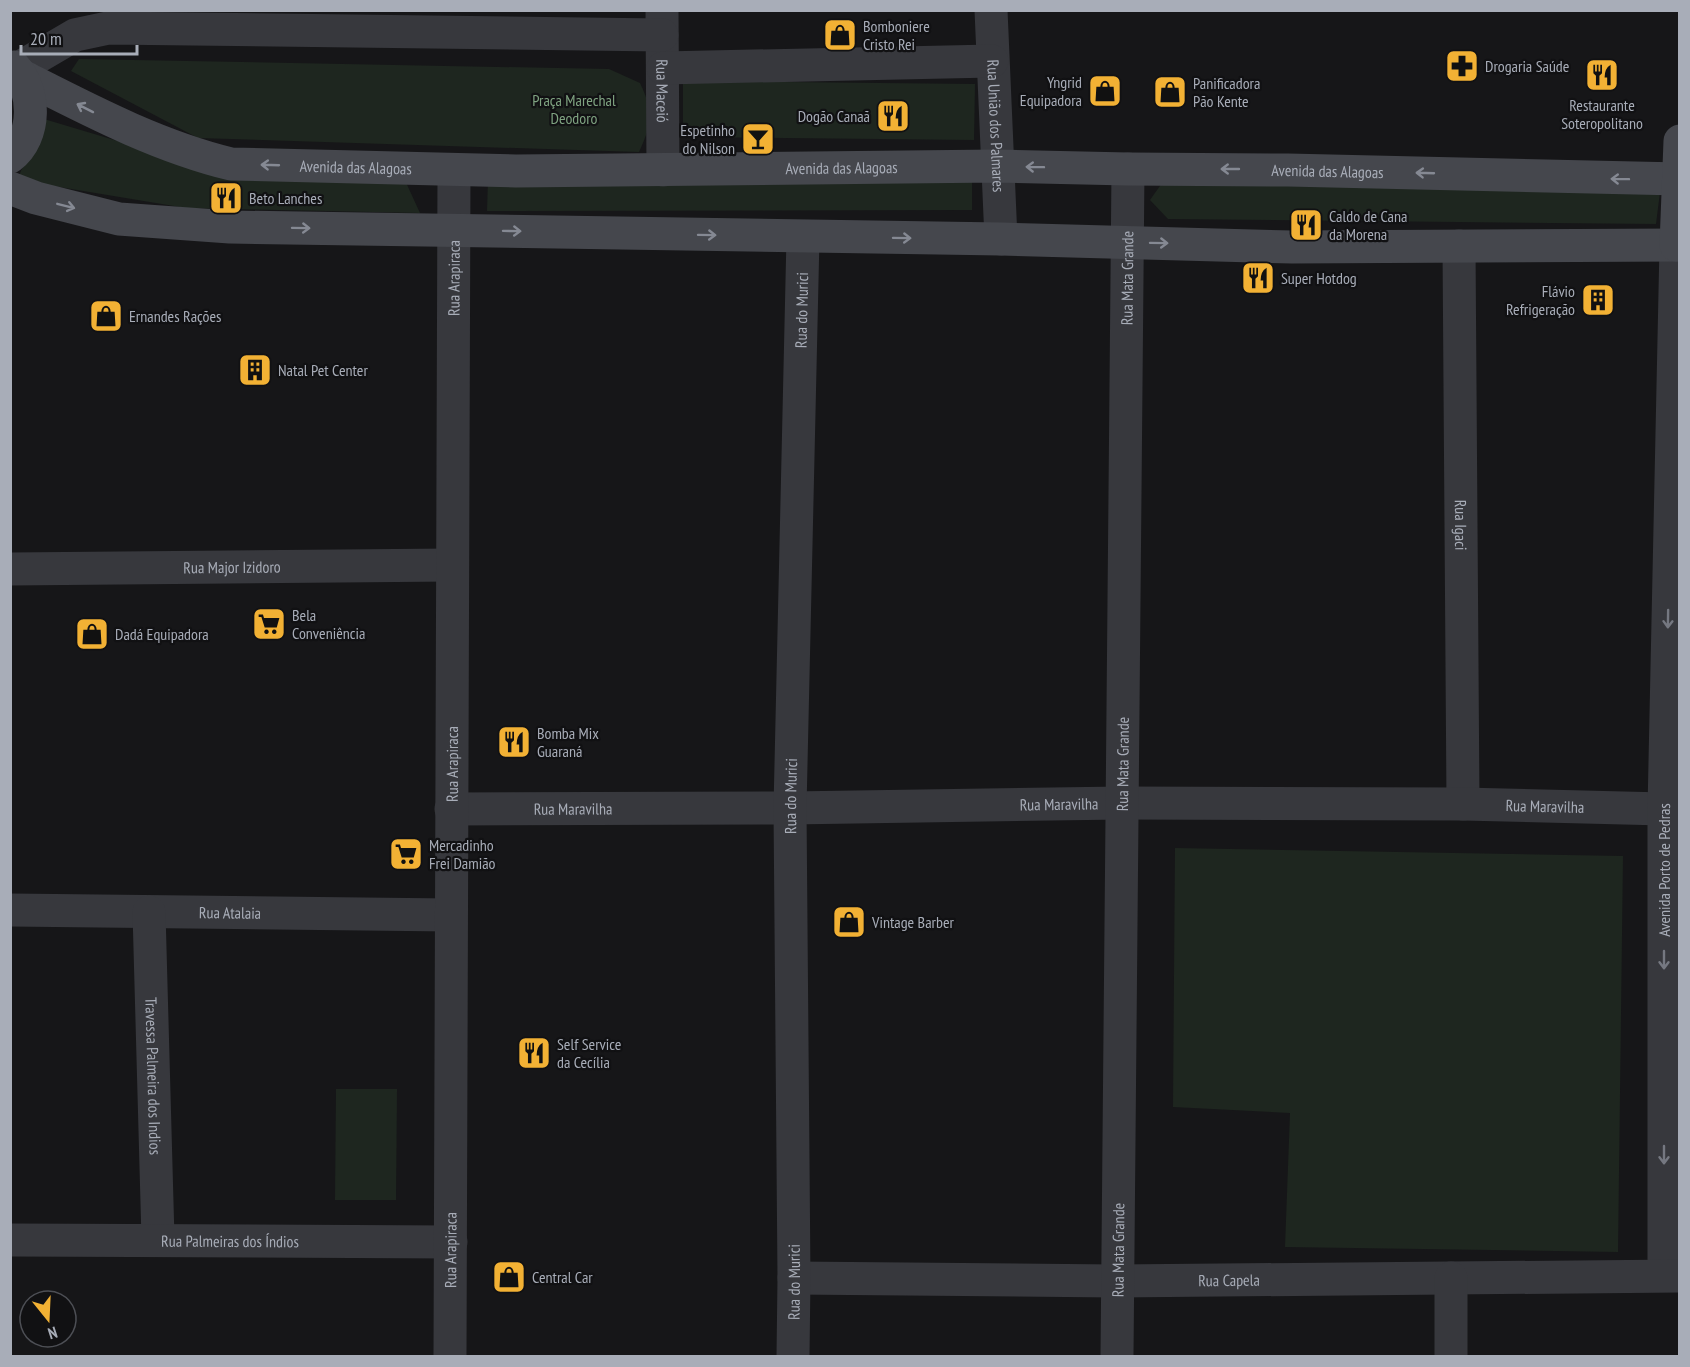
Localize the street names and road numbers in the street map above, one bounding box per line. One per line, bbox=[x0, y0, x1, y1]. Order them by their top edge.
street label: Rua Maceió bbox=[652, 59, 673, 123]
street label: Rua União dos Palmares bbox=[983, 59, 1009, 193]
street label: Avenida das Alagoas bbox=[299, 156, 412, 178]
street label: Avenida das Alagoas bbox=[785, 157, 898, 178]
street label: Avenida das Alagoas bbox=[1271, 160, 1384, 182]
street label: Rua Mata Grande bbox=[1117, 231, 1137, 325]
street label: Rua Arapiraca bbox=[444, 240, 464, 316]
street label: Rua do Murici bbox=[790, 272, 812, 348]
street label: Rua Igaci bbox=[1451, 500, 1471, 550]
street label: Rua Major Izidoro bbox=[183, 557, 281, 577]
street label: Rua Mata Grande bbox=[1112, 717, 1133, 811]
street label: Rua Arapiraca bbox=[442, 726, 462, 802]
street label: Rua do Murici bbox=[780, 758, 801, 834]
street label: Rua Maravilha bbox=[1019, 793, 1098, 815]
street label: Rua Maravilha bbox=[1505, 795, 1585, 817]
street label: Rua Maravilha bbox=[534, 799, 612, 819]
street label: Avenida Porto de Pedras bbox=[1654, 803, 1674, 937]
street label: Rua Atalaia bbox=[199, 902, 261, 923]
street label: Travessa Palmeira dos Indios bbox=[141, 997, 166, 1155]
street label: Rua Mata Grande bbox=[1108, 1203, 1128, 1297]
street label: Rua Arapiraca bbox=[440, 1212, 460, 1288]
street label: Rua Palmeiras dos Índios bbox=[161, 1231, 299, 1251]
street label: Rua do Murici bbox=[783, 1244, 804, 1320]
street label: Rua Capela bbox=[1198, 1270, 1260, 1290]

